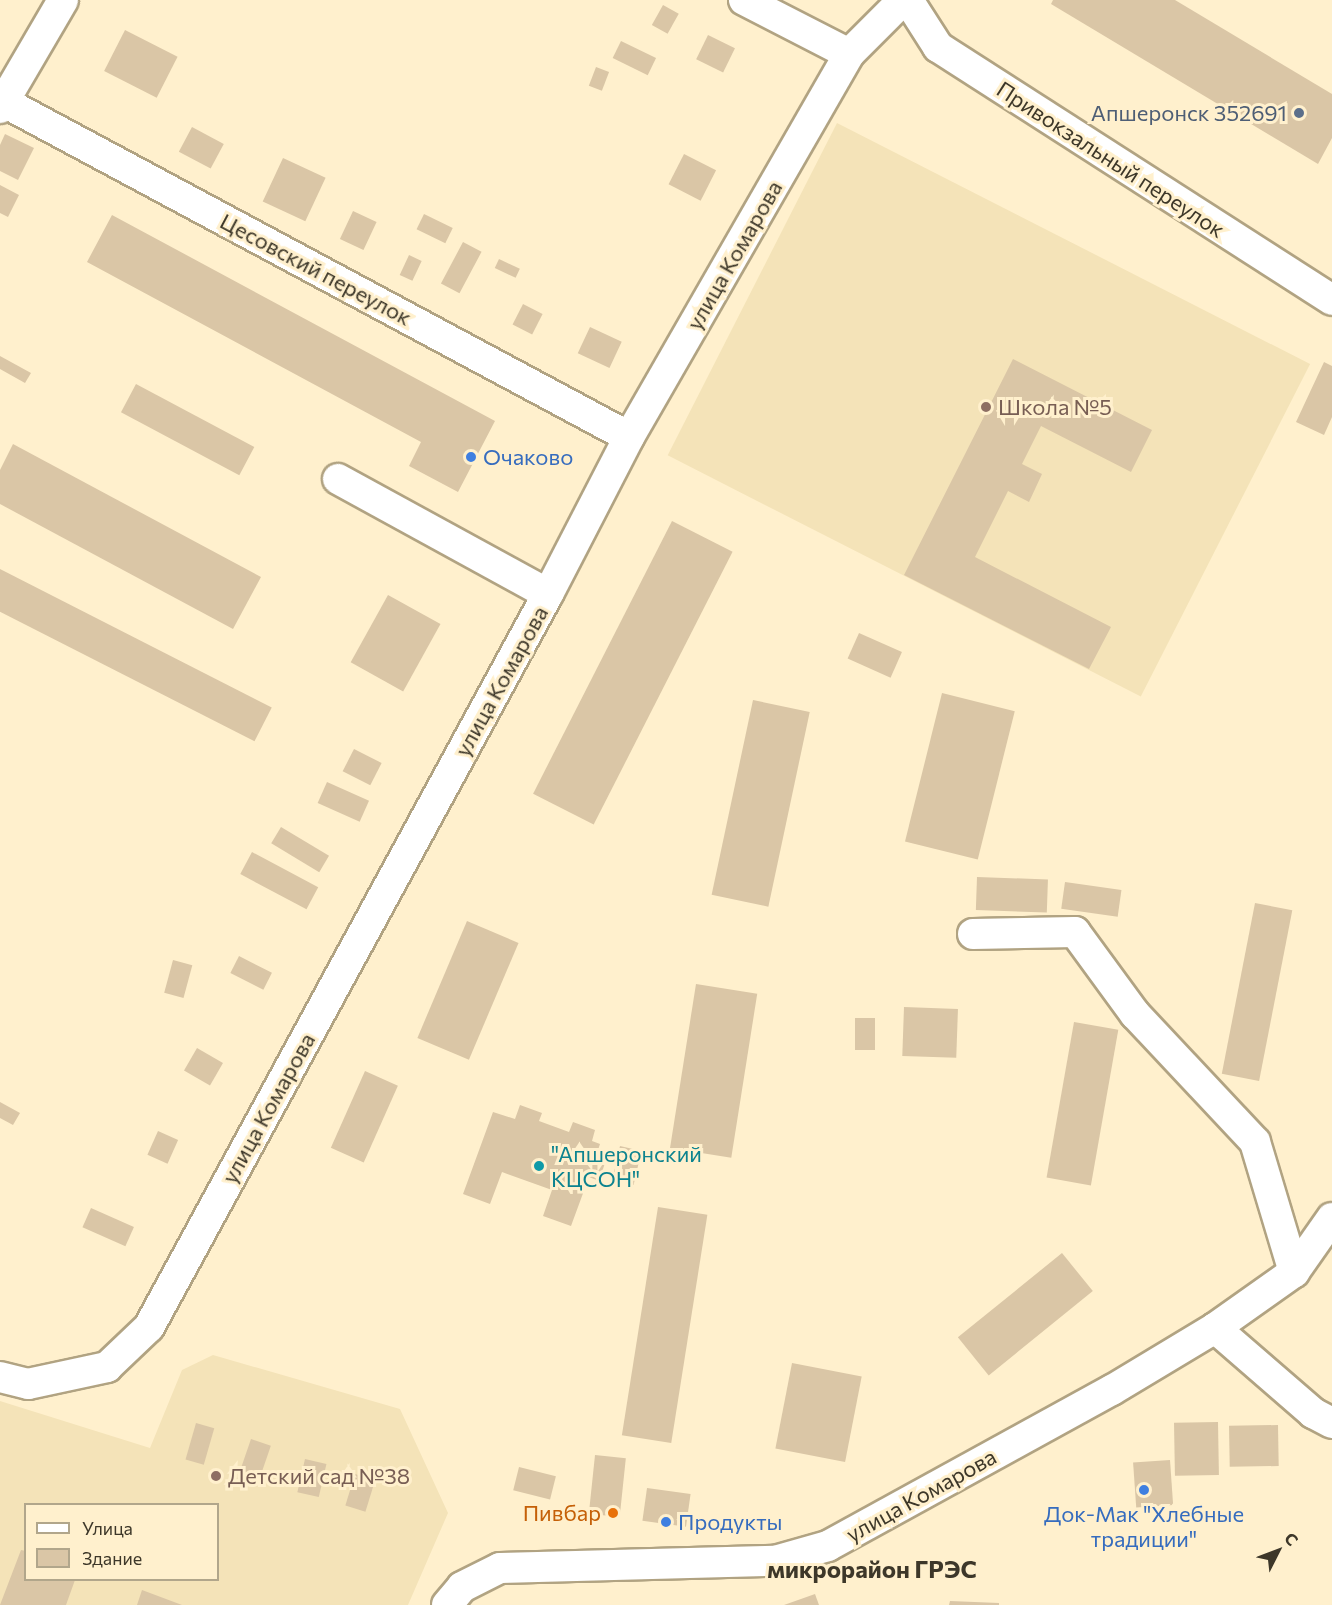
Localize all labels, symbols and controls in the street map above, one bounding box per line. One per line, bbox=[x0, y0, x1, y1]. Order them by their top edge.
street label: Привокзальный переулок bbox=[992, 75, 1230, 243]
place label: Апшеронск 352691 bbox=[1091, 100, 1287, 126]
marker: Апшеронск 352691 bbox=[1292, 106, 1306, 120]
street label: улица Комарова bbox=[681, 176, 787, 334]
street label: Цесовский переулок bbox=[216, 207, 416, 331]
place label: Школа №5 bbox=[998, 394, 1112, 420]
marker: Школа №5 bbox=[979, 400, 993, 414]
place label: Очаково bbox=[483, 444, 573, 470]
marker: Очаково bbox=[464, 450, 478, 464]
street label: улица Комарова bbox=[449, 601, 553, 761]
street label: улица Комарова bbox=[216, 1028, 320, 1188]
place label: "Апшеронский КЦСОН" bbox=[551, 1140, 702, 1192]
marker: "Апшеронский КЦСОН" bbox=[532, 1159, 546, 1173]
street label: улица Комарова bbox=[841, 1443, 1001, 1547]
place label: Детский сад №38 bbox=[228, 1463, 410, 1489]
marker: Детский сад №38 bbox=[209, 1469, 223, 1483]
marker: Док-Мак "Хлебные традиции" bbox=[1137, 1483, 1151, 1497]
place label: Пивбар bbox=[523, 1500, 601, 1526]
place label: Док-Мак "Хлебные традиции" bbox=[1044, 1500, 1244, 1552]
legend bbox=[24, 1503, 219, 1581]
marker: Пивбар bbox=[606, 1506, 620, 1520]
place label: Продукты bbox=[678, 1509, 782, 1535]
marker: Продукты bbox=[659, 1515, 673, 1529]
text: Улица bbox=[82, 1517, 133, 1539]
north arrow bbox=[1248, 1521, 1308, 1581]
text: С bbox=[1281, 1528, 1302, 1549]
text: Здание bbox=[82, 1547, 142, 1569]
district label: микрорайон ГРЭС bbox=[767, 1555, 977, 1583]

